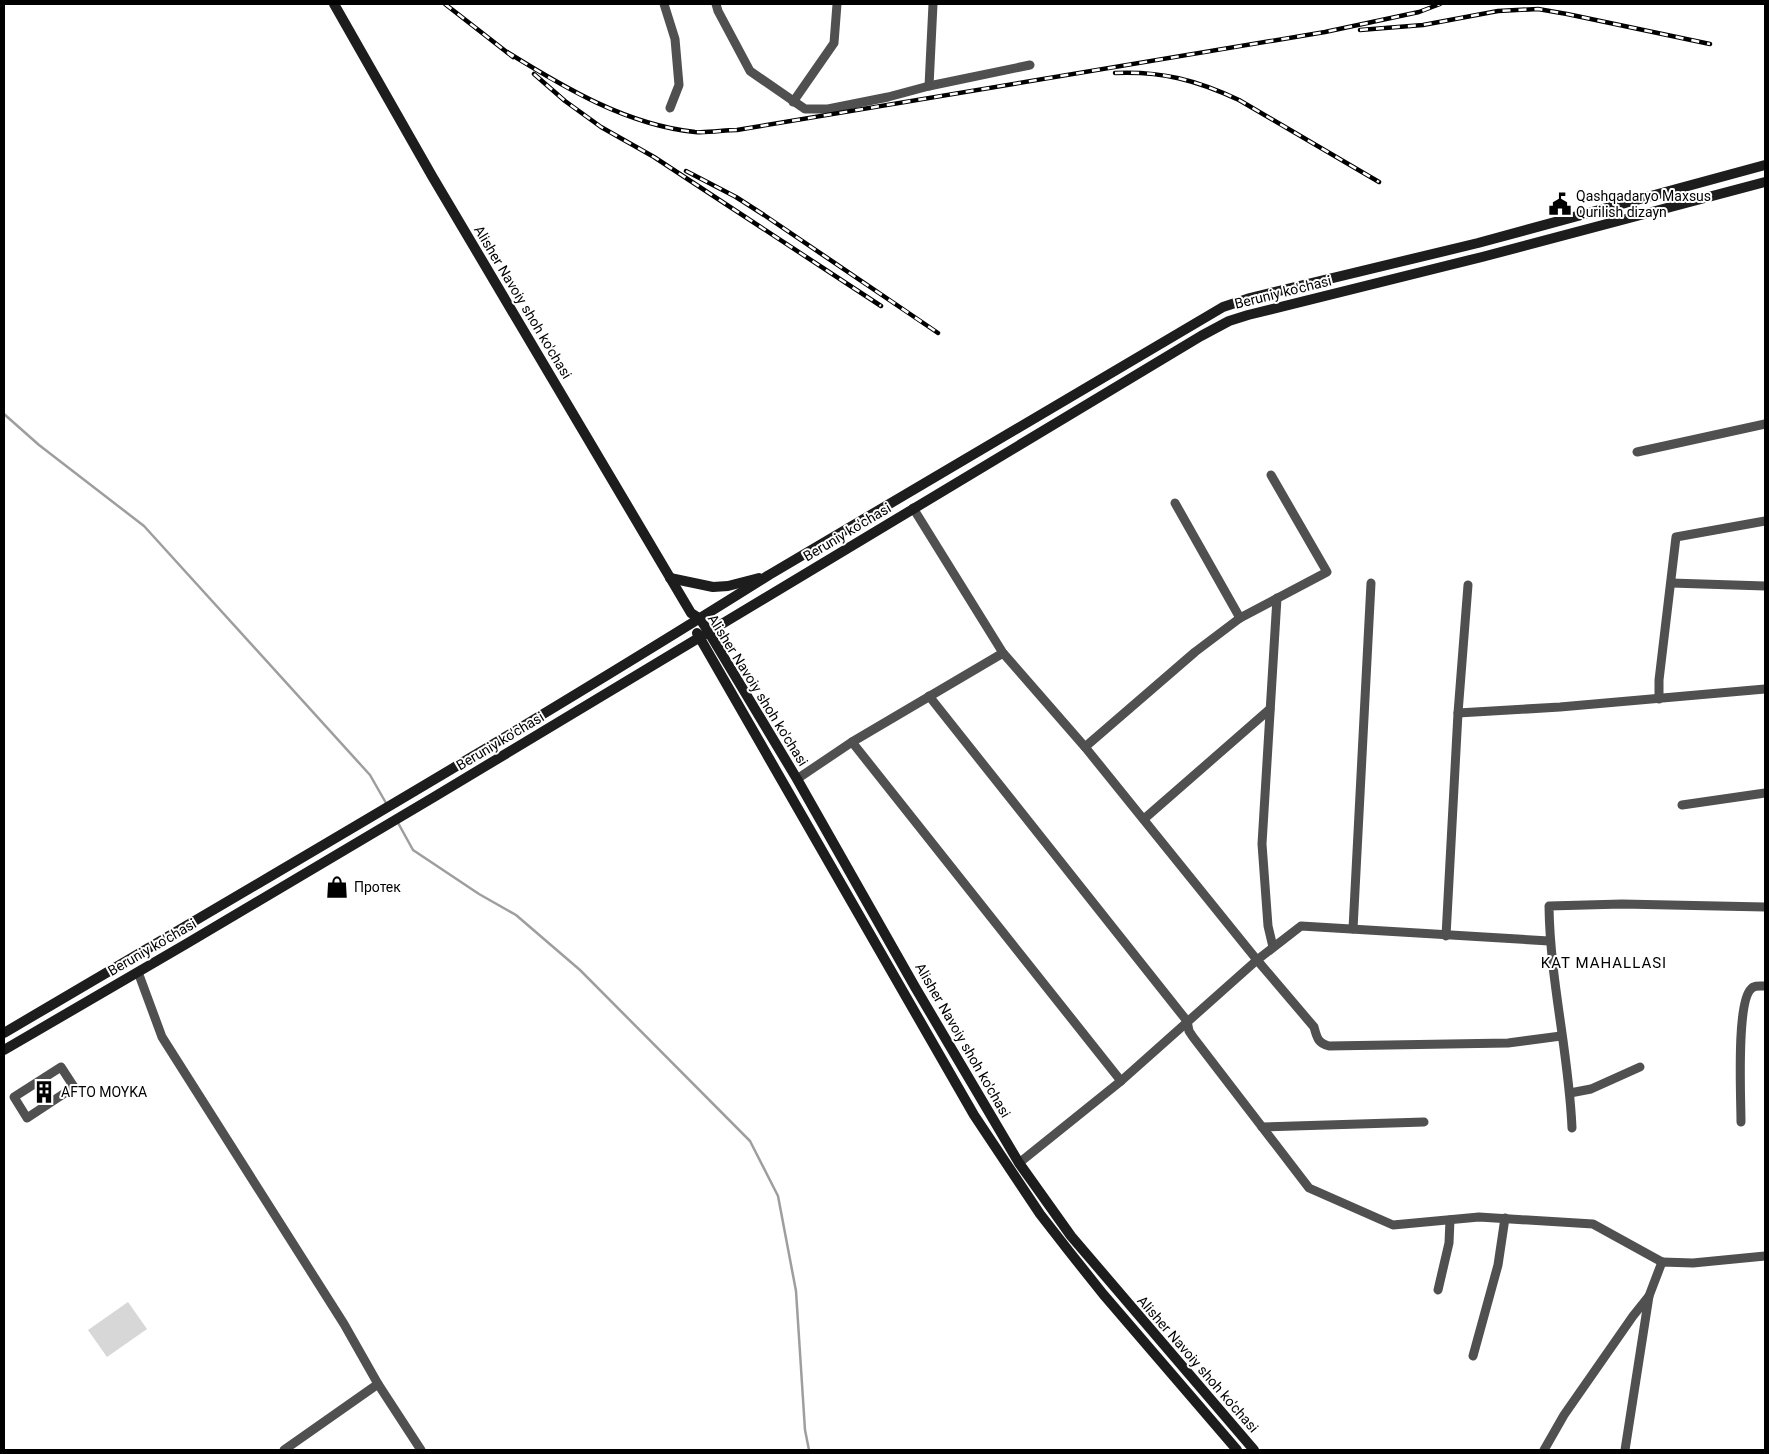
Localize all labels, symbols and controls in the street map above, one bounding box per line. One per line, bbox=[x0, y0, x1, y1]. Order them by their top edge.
place label: Qashqadaryo Maxsus Qurilish dizayn bbox=[1576, 188, 1711, 220]
public building icon: Qashqadaryo Maxsus Qurilish dizayn bbox=[1547, 191, 1573, 217]
street label: Alisher Navoiy shoh ko'chasi bbox=[471, 223, 575, 381]
street label: Beruniy ko'chasi bbox=[1233, 272, 1333, 312]
street label: Beruniy ko'chasi bbox=[800, 500, 894, 564]
street label: Alisher Navoiy shoh ko'chasi bbox=[705, 611, 811, 769]
street label: Beruniy ko'chasi bbox=[453, 709, 547, 773]
shop icon: Протек bbox=[324, 874, 350, 900]
place label: Протек bbox=[354, 879, 401, 895]
street label: Beruniy ko'chasi bbox=[105, 915, 199, 979]
district label: KAT MAHALLASI bbox=[1541, 954, 1667, 972]
street label: Alisher Navoiy shoh ko'chasi bbox=[912, 960, 1014, 1120]
building icon: AFTO MOYKA bbox=[31, 1079, 57, 1105]
place label: AFTO MOYKA bbox=[61, 1084, 147, 1100]
street label: Alisher Navoiy shoh ko'chasi bbox=[1134, 1292, 1262, 1436]

